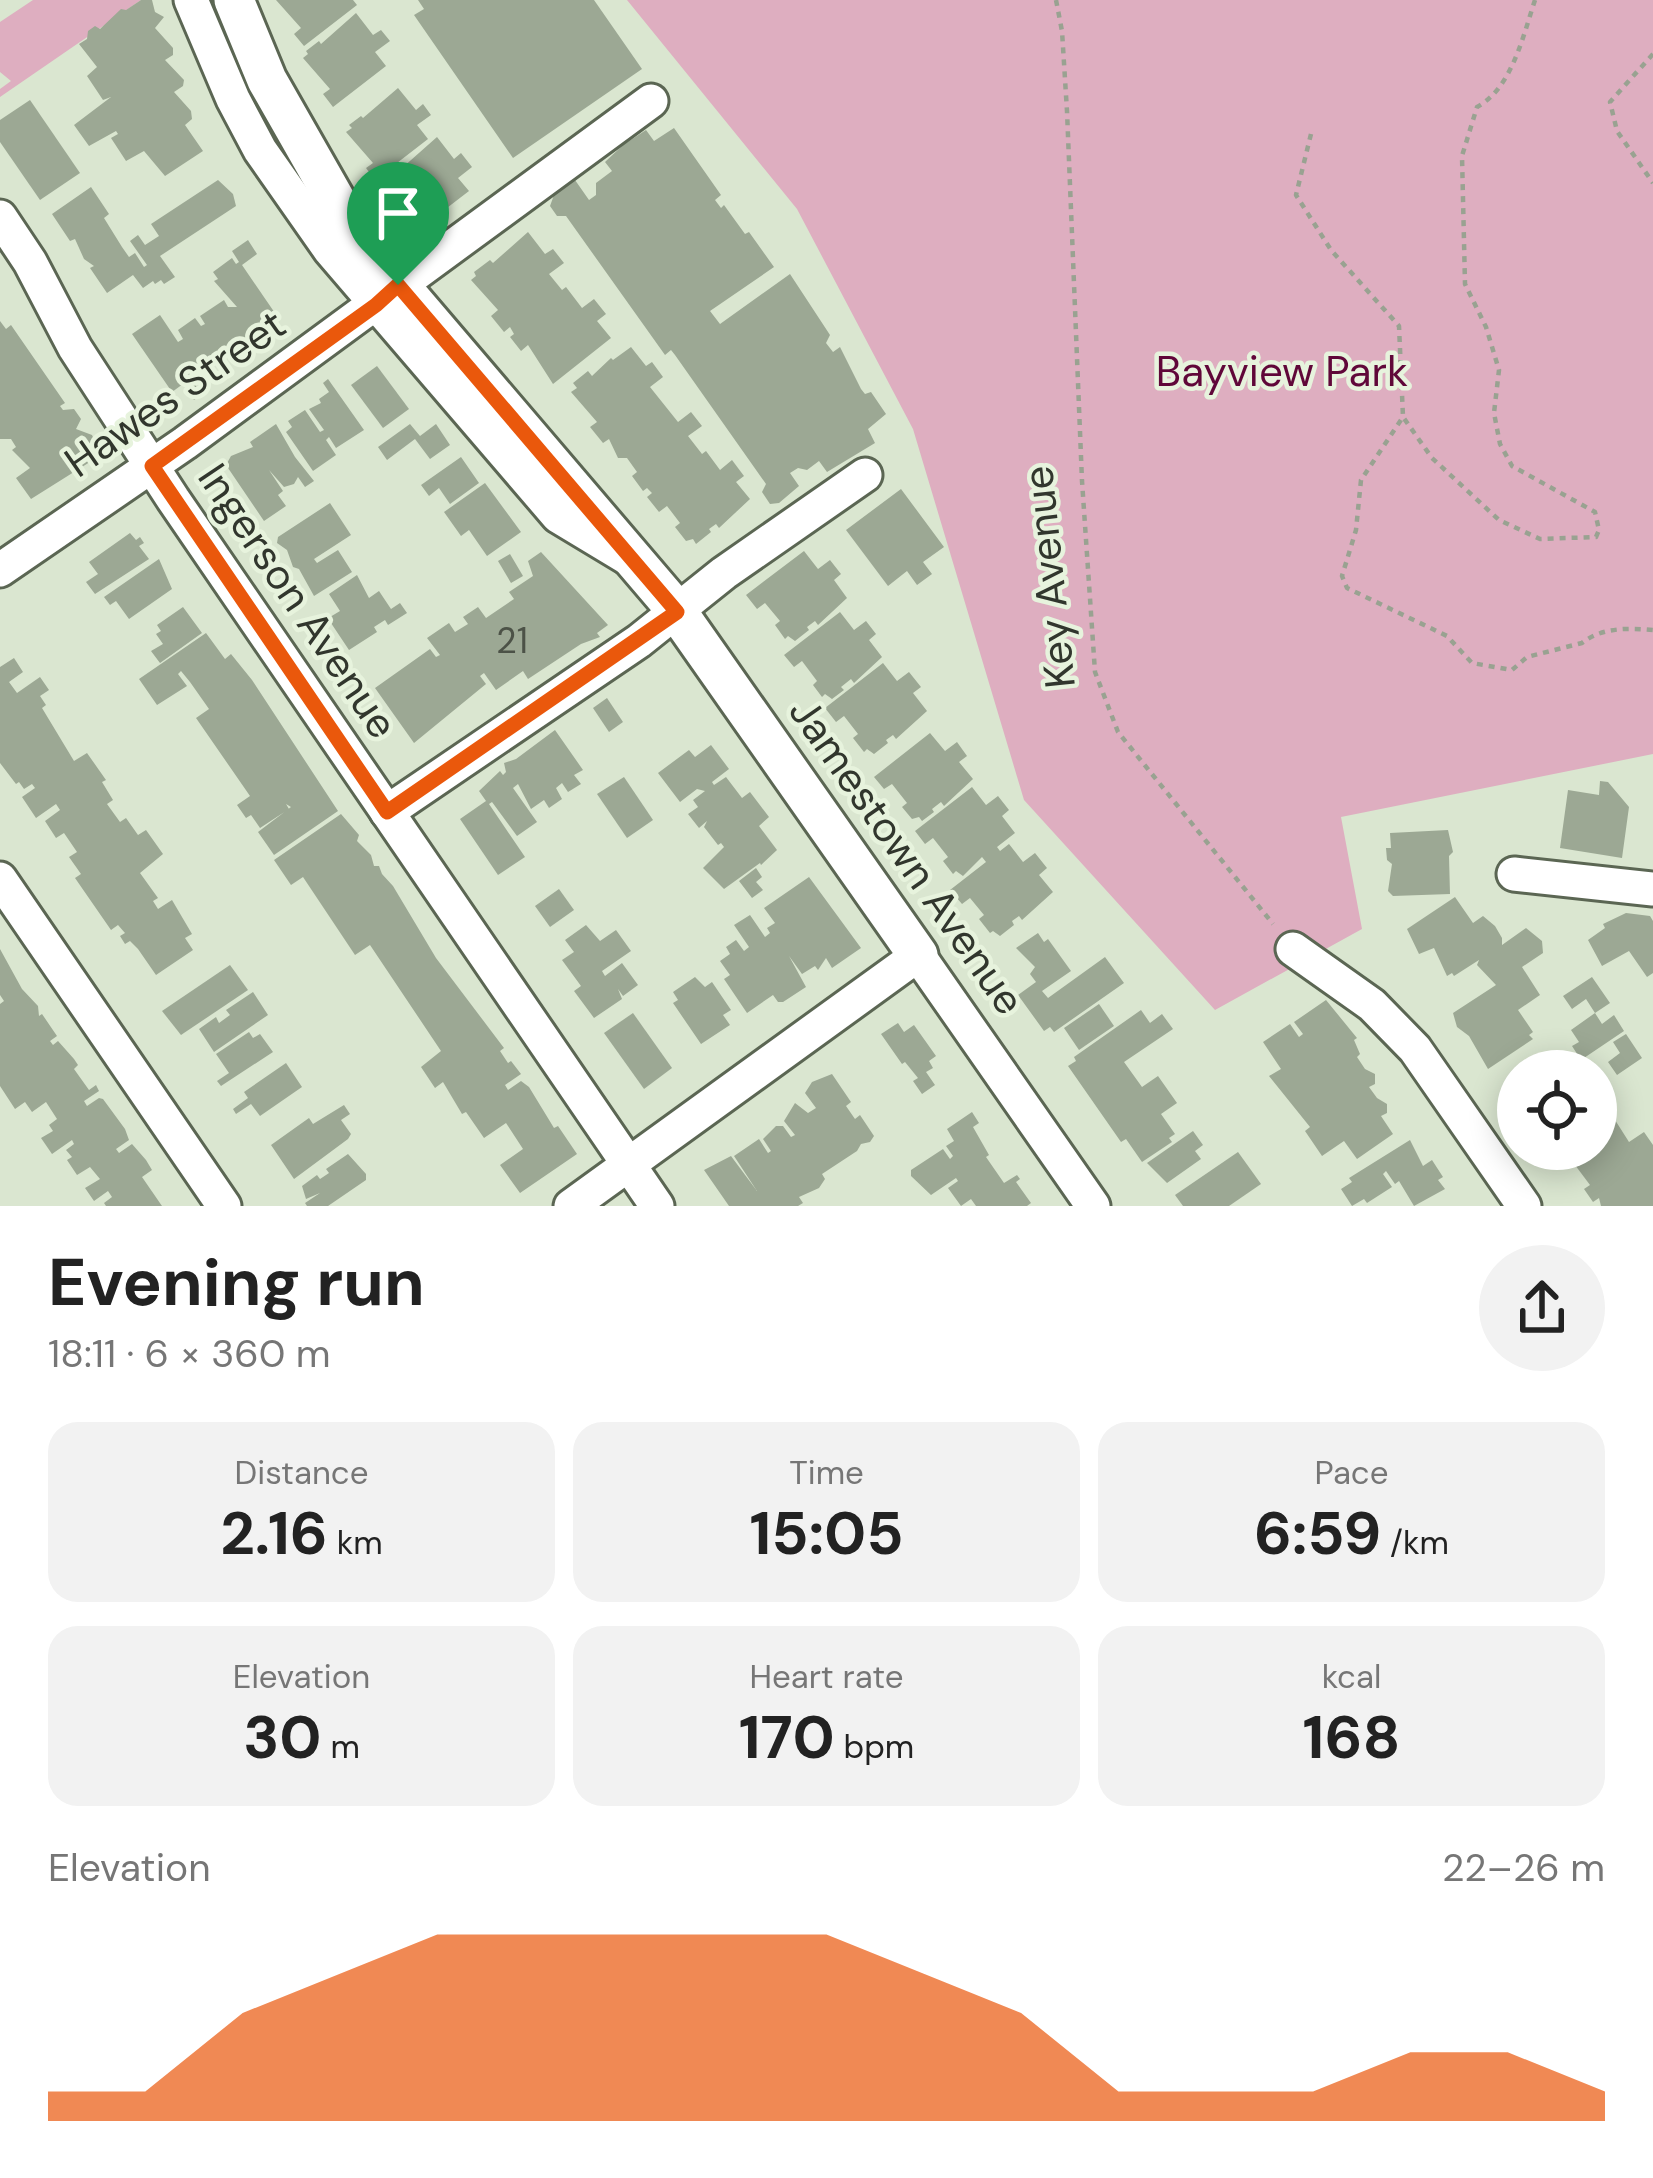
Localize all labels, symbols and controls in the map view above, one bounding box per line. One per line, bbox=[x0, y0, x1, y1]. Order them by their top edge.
pin bbox=[347, 162, 449, 285]
icon: arrive bbox=[365, 180, 431, 246]
street label: Hawes Street bbox=[54, 297, 296, 489]
park label: Bayview Park bbox=[1156, 344, 1408, 399]
street label: Ingerson Avenue bbox=[186, 453, 410, 749]
street label: Key Avenue bbox=[1010, 463, 1088, 691]
house number: 21 bbox=[496, 617, 528, 664]
street label: Jamestown Avenue bbox=[777, 686, 1037, 1026]
map controls bbox=[1497, 1050, 1617, 1170]
button: locate bbox=[1497, 1050, 1617, 1170]
text: Evening run bbox=[48, 1240, 425, 1325]
button: share bbox=[1479, 1245, 1605, 1371]
text: 18:11 · 6 × 360 m bbox=[48, 1328, 331, 1379]
text: Distance bbox=[235, 1451, 368, 1494]
text: Time bbox=[789, 1451, 864, 1494]
text: Pace bbox=[1315, 1451, 1388, 1494]
text: 2.16 bbox=[220, 1494, 328, 1573]
text: 15:05 bbox=[750, 1494, 903, 1573]
text: 6:59 bbox=[1254, 1494, 1381, 1573]
text: km bbox=[328, 1521, 383, 1564]
text: /km bbox=[1381, 1521, 1449, 1564]
text: Elevation bbox=[233, 1655, 370, 1698]
text: Heart rate bbox=[749, 1655, 904, 1698]
text: kcal bbox=[1322, 1655, 1381, 1698]
text: 30 bbox=[243, 1698, 322, 1777]
text: 170 bbox=[739, 1698, 835, 1777]
text: 168 bbox=[1303, 1698, 1400, 1777]
text: m bbox=[322, 1725, 360, 1768]
text: bpm bbox=[835, 1725, 914, 1768]
text: Elevation bbox=[48, 1842, 211, 1893]
text: 22–26 m bbox=[1442, 1842, 1605, 1893]

